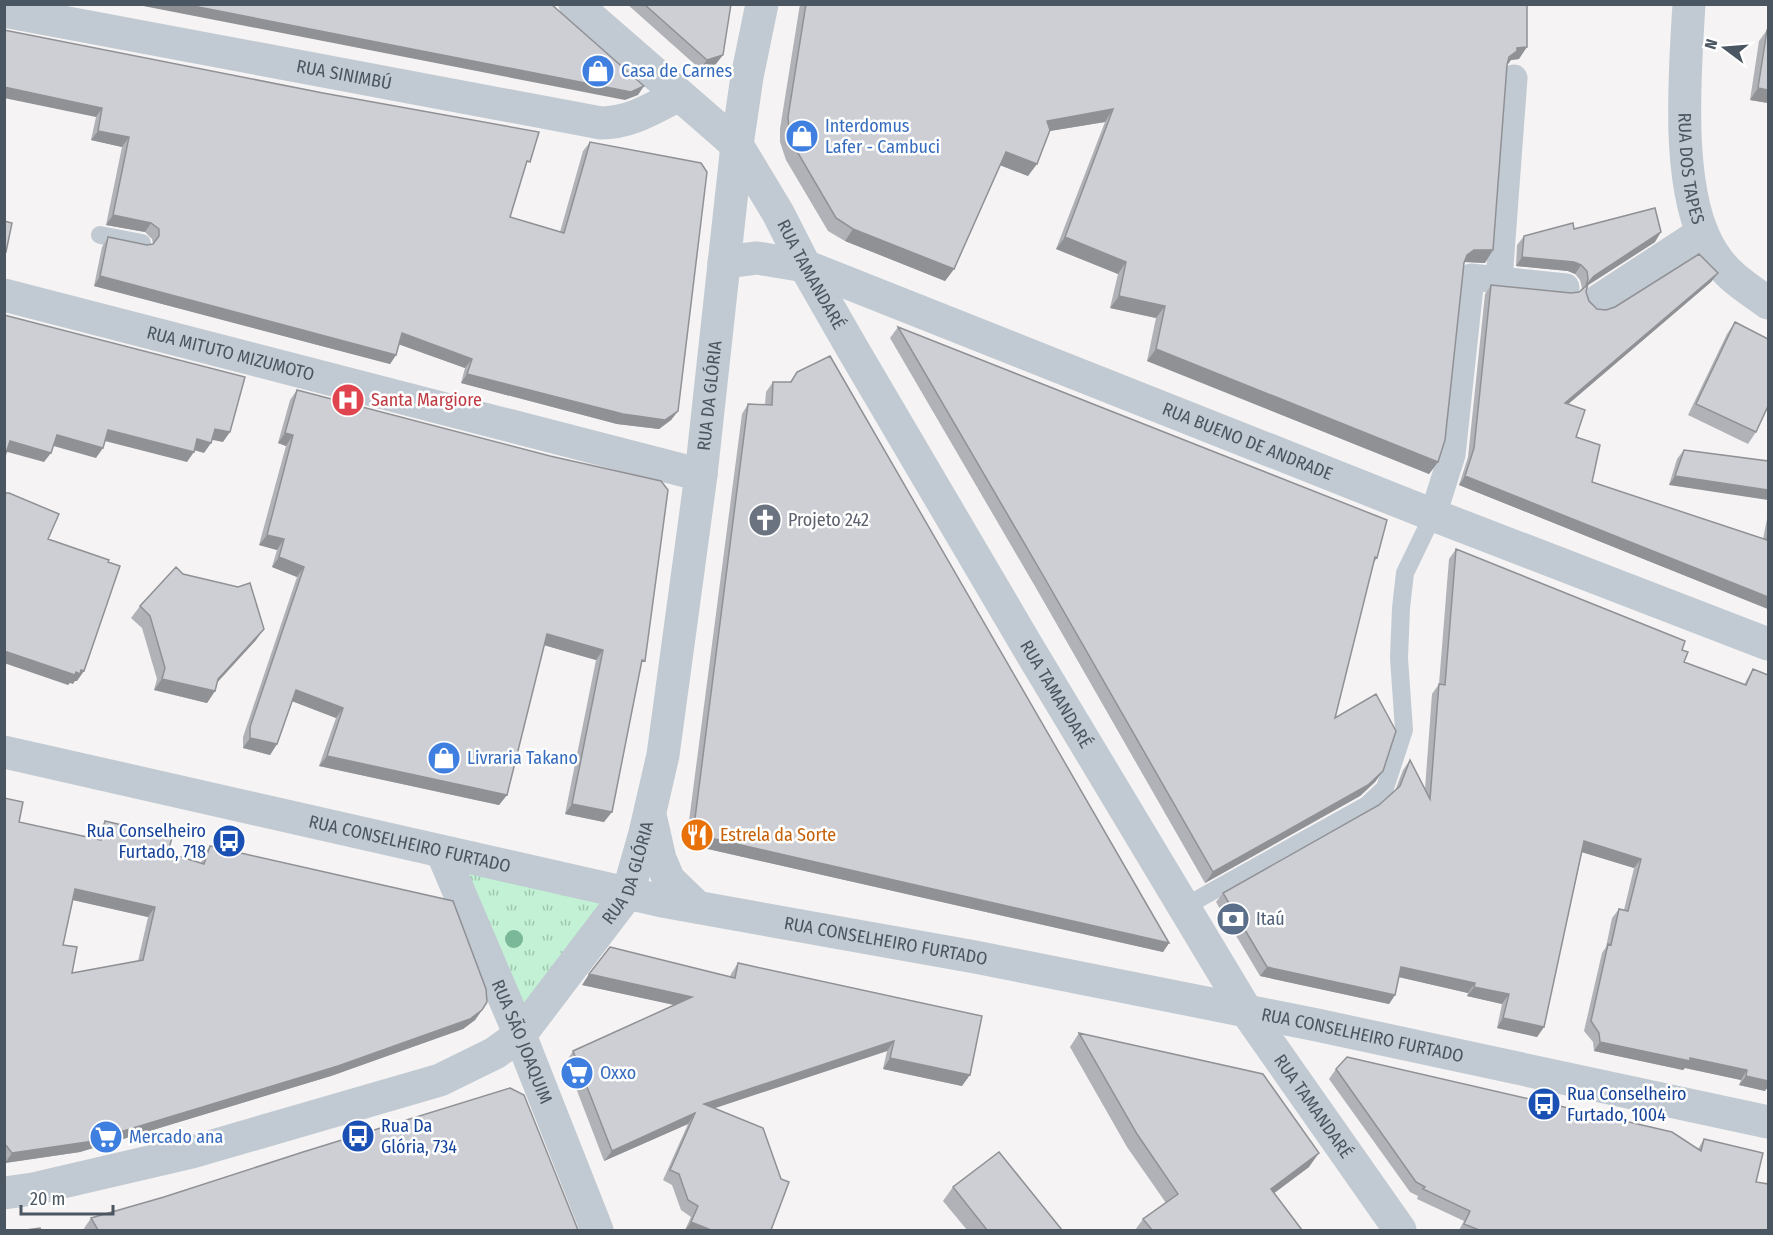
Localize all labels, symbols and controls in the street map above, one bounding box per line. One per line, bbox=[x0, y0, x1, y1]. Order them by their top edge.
north arrow bbox=[1695, 18, 1755, 78]
text: N bbox=[1701, 37, 1722, 51]
shop icon: Casa de Carnes bbox=[580, 53, 616, 89]
street label: RUA SINIMBÚ bbox=[295, 55, 394, 94]
place label: Casa de Carnes bbox=[621, 60, 732, 82]
street label: RUA DOS TAPES bbox=[1674, 113, 1709, 227]
place label: Interdomus Lafer - Cambuci bbox=[825, 115, 940, 158]
shop icon: Interdomus Lafer - Cambuci bbox=[784, 118, 820, 154]
street label: RUA TAMANDARÉ bbox=[772, 216, 851, 333]
street label: RUA MITUTO MIZUMOTO bbox=[144, 321, 317, 386]
street label: RUA DA GLÓRIA bbox=[693, 339, 727, 452]
hospital icon: Santa Margiore bbox=[330, 382, 366, 418]
place label: Santa Margiore bbox=[371, 389, 482, 411]
street label: RUA BUENO DE ANDRADE bbox=[1159, 398, 1336, 485]
church icon: Projeto 242 bbox=[747, 502, 783, 538]
place label: Projeto 242 bbox=[788, 509, 869, 531]
street label: RUA TAMANDARÉ bbox=[1015, 636, 1098, 752]
shop icon: Livraria Takano bbox=[426, 740, 462, 776]
place label: Livraria Takano bbox=[467, 747, 578, 769]
street label: RUA CONSELHEIRO FURTADO bbox=[307, 810, 513, 877]
restaurant icon: Estrela da Sorte bbox=[679, 817, 715, 853]
street label: RUA DA GLÓRIA bbox=[597, 819, 658, 929]
place label: Rua Conselheiro Furtado, 718 bbox=[86, 820, 206, 863]
bus stop icon: Rua Conselheiro Furtado, 718 bbox=[211, 823, 247, 859]
place label: Estrela da Sorte bbox=[720, 824, 836, 846]
bank icon: Itaú bbox=[1215, 901, 1251, 937]
place label: Itaú bbox=[1256, 908, 1285, 930]
street label: RUA CONSELHEIRO FURTADO bbox=[782, 912, 989, 970]
street label: RUA SÃO JOAQUIM bbox=[487, 976, 557, 1107]
street label: RUA CONSELHEIRO FURTADO bbox=[1260, 1003, 1466, 1067]
street label: RUA TAMANDARÉ bbox=[1269, 1050, 1358, 1163]
supermarket icon: Oxxo bbox=[559, 1055, 595, 1091]
place label: Oxxo bbox=[600, 1062, 636, 1084]
place label: Rua Conselheiro Furtado, 1004 bbox=[1567, 1083, 1687, 1126]
bus stop icon: Rua Conselheiro Furtado, 1004 bbox=[1526, 1086, 1562, 1122]
place label: Rua Da Glória, 734 bbox=[381, 1115, 457, 1158]
bus stop icon: Rua Da Glória, 734 bbox=[340, 1118, 376, 1154]
supermarket icon: Mercado ana bbox=[88, 1119, 124, 1155]
place label: Mercado ana bbox=[129, 1126, 223, 1148]
scale bar bbox=[21, 1178, 112, 1216]
text: 20 m bbox=[30, 1188, 65, 1210]

